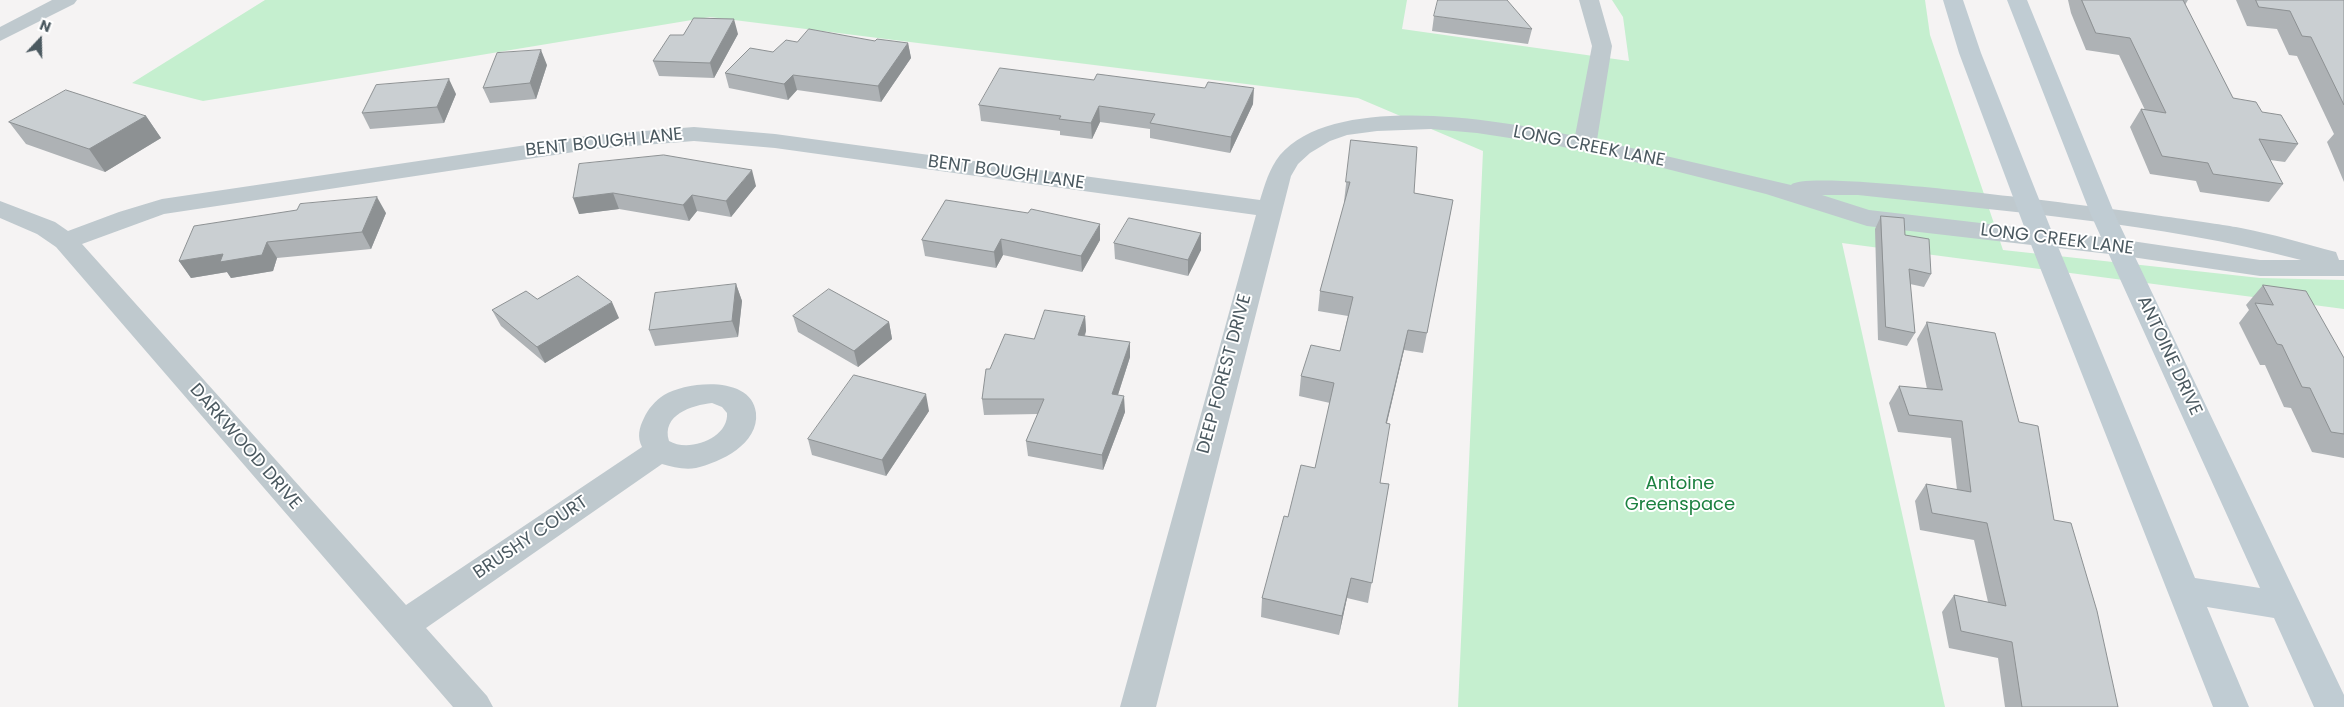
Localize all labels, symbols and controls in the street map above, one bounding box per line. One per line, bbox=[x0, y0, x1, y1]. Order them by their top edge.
north arrow bbox=[15, 15, 65, 65]
text: N bbox=[37, 15, 54, 37]
street label: LONG CREEK LANE bbox=[1511, 122, 1667, 172]
street label: BENT BOUGH LANE bbox=[524, 124, 684, 162]
street label: BENT BOUGH LANE bbox=[926, 151, 1086, 195]
street label: LONG CREEK LANE bbox=[1979, 220, 2135, 260]
street label: DEEP FOREST DRIVE bbox=[1193, 292, 1257, 456]
street label: ANTOINE DRIVE bbox=[2132, 293, 2206, 419]
street label: DARKWOOD DRIVE bbox=[185, 380, 305, 514]
park label: Antoine Greenspace bbox=[1625, 473, 1735, 516]
street label: BRUSHY COURT bbox=[470, 492, 592, 584]

